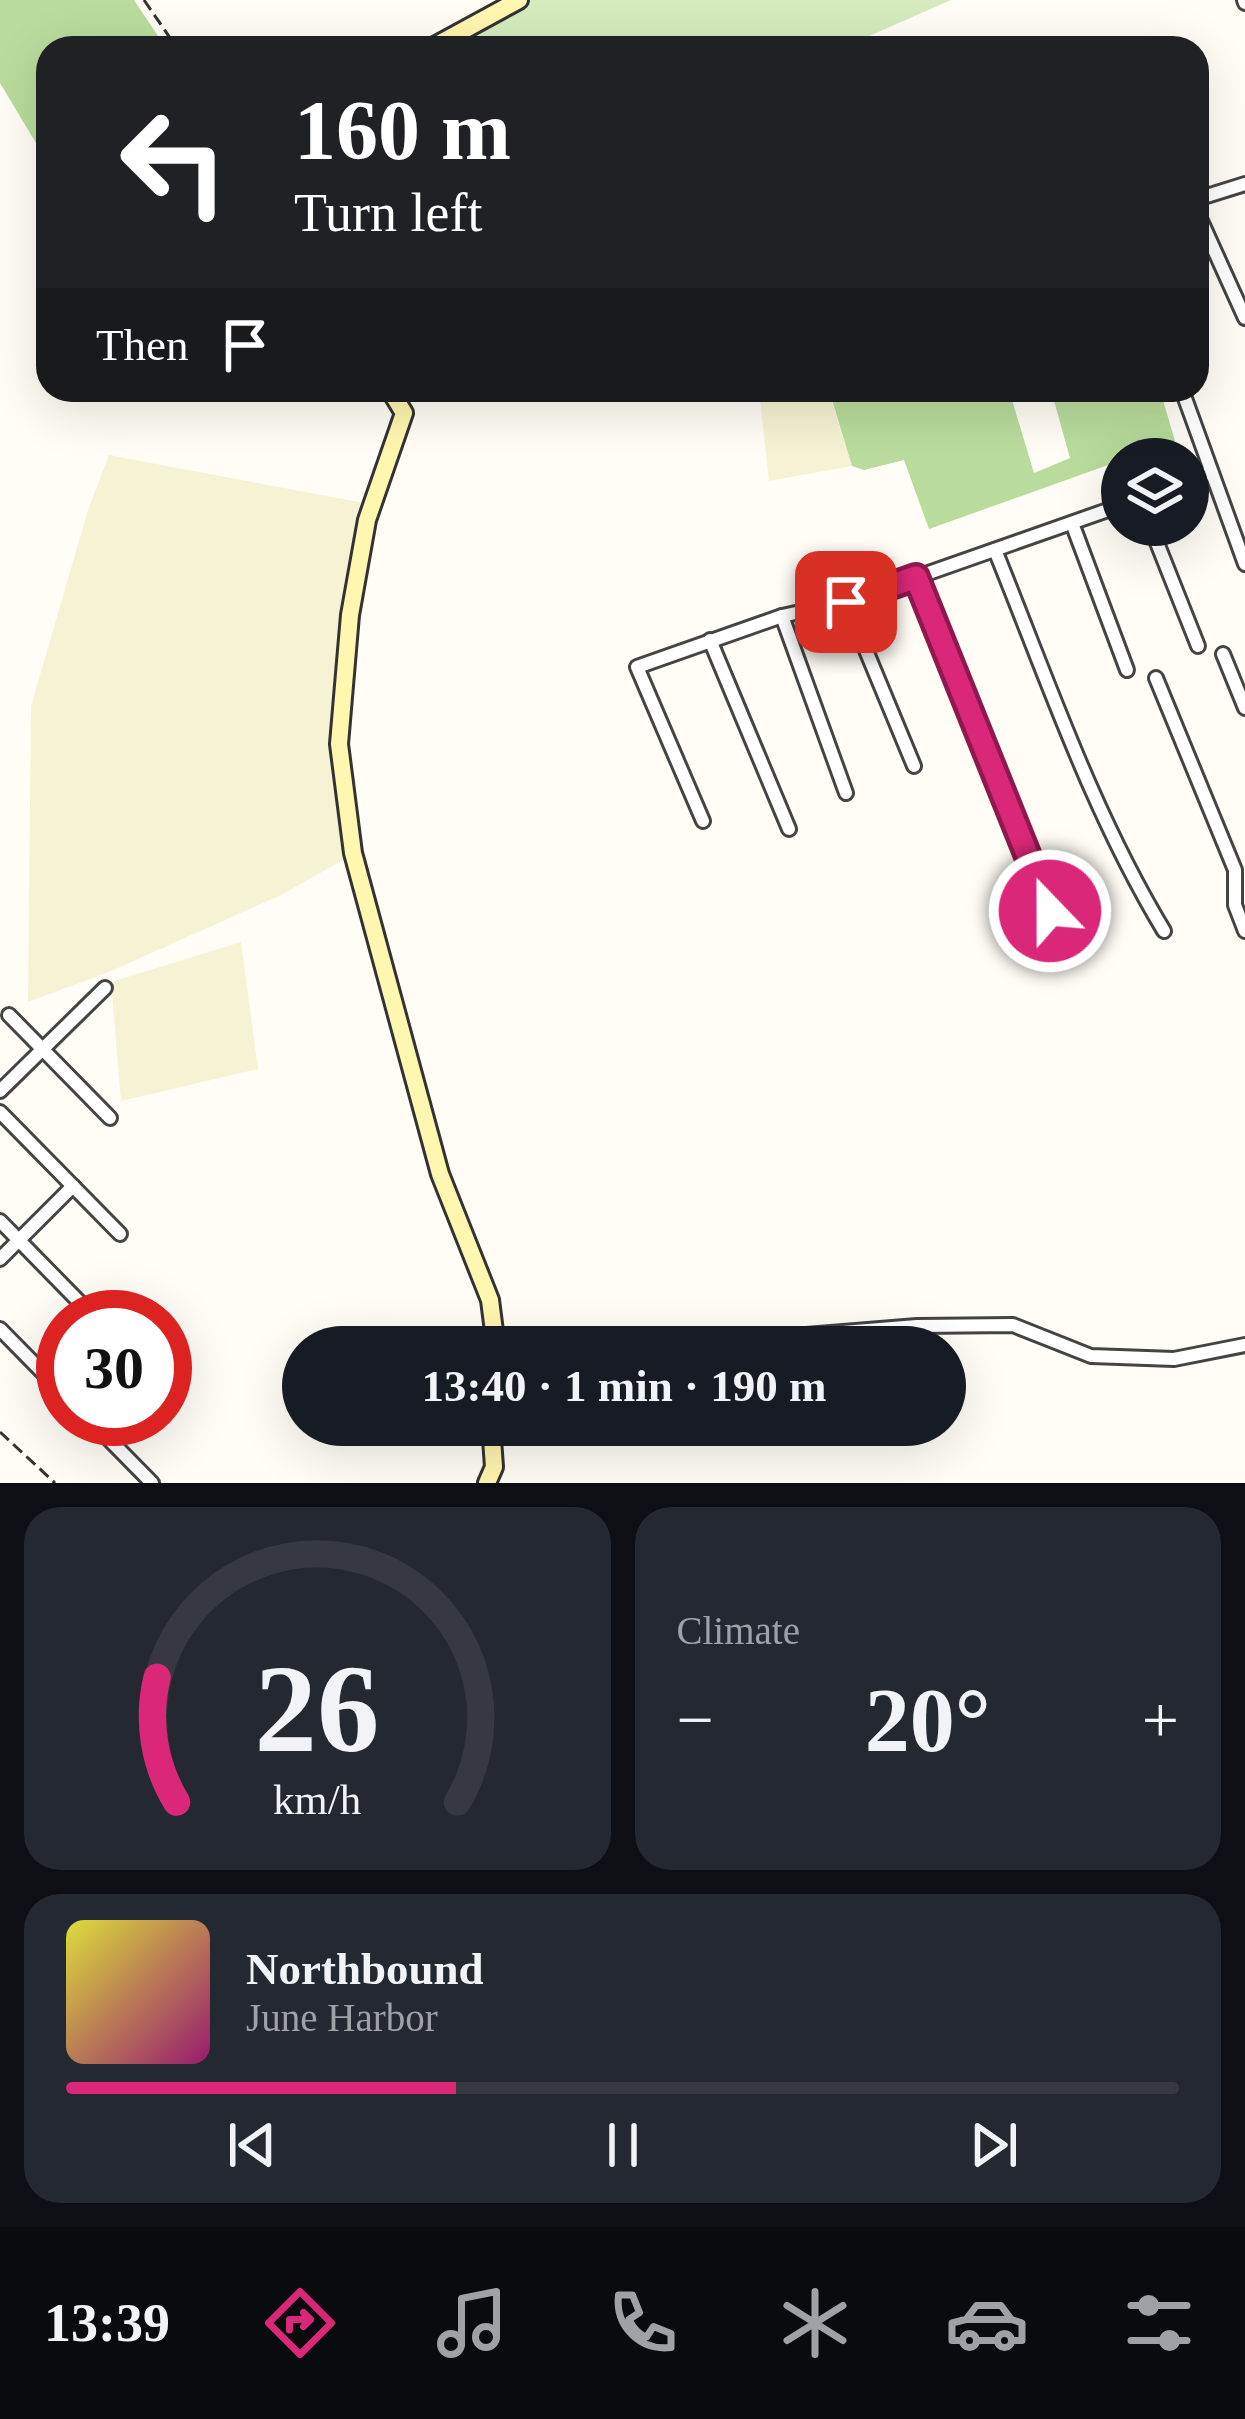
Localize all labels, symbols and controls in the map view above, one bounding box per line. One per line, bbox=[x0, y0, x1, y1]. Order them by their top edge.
icon: left bbox=[96, 84, 252, 240]
text: 160 m bbox=[294, 84, 511, 177]
text: Turn left bbox=[294, 183, 483, 243]
icon: arrive bbox=[212, 312, 278, 378]
text: Then bbox=[96, 320, 188, 370]
map controls bbox=[1101, 438, 1209, 546]
button: layers bbox=[1101, 438, 1209, 546]
pin bbox=[795, 551, 897, 653]
icon: arrive bbox=[813, 569, 879, 635]
position arrow bbox=[987, 848, 1113, 974]
speed limit sign: 30 bbox=[36, 1290, 192, 1446]
text: 13:40 · 1 min · 190 m bbox=[422, 1361, 827, 1411]
text: Climate bbox=[677, 1609, 800, 1652]
text: 26 bbox=[255, 1640, 380, 1778]
text: 20° bbox=[865, 1671, 991, 1770]
text: − bbox=[677, 1683, 714, 1756]
text: + bbox=[1142, 1683, 1179, 1756]
text: km/h bbox=[273, 1775, 361, 1822]
text: Northbound bbox=[246, 1944, 484, 1994]
text: June Harbor bbox=[246, 1996, 438, 2039]
icon: previous bbox=[219, 2112, 285, 2178]
icon: pause bbox=[590, 2112, 656, 2178]
icon: next bbox=[961, 2112, 1027, 2178]
icon: directions bbox=[258, 2281, 342, 2365]
icon: music bbox=[430, 2281, 514, 2365]
icon: phone bbox=[601, 2281, 685, 2365]
icon: climate bbox=[773, 2281, 857, 2365]
icon: car bbox=[945, 2281, 1029, 2365]
icon: filters bbox=[1117, 2281, 1201, 2365]
text: 13:39 bbox=[44, 2293, 170, 2353]

